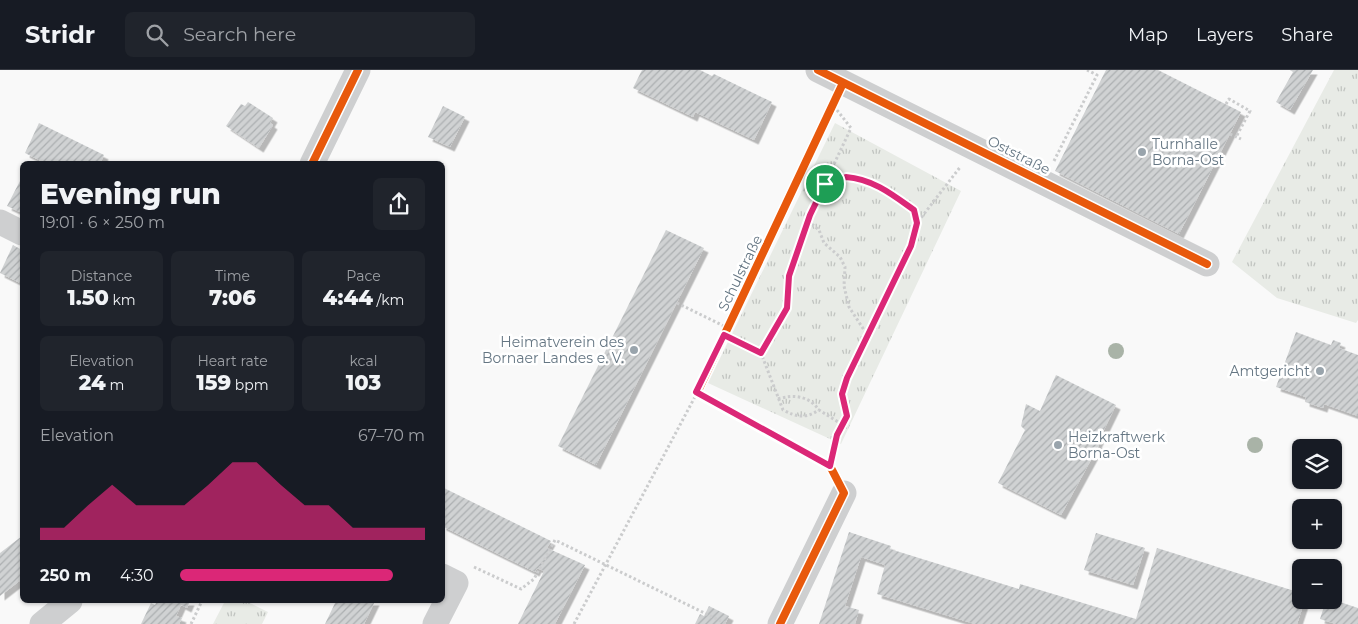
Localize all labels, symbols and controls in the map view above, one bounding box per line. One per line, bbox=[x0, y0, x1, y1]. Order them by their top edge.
search box bbox=[125, 12, 475, 57]
text: Stridr bbox=[25, 20, 95, 49]
icon: search bbox=[143, 21, 171, 49]
text: Search here bbox=[183, 23, 296, 46]
text: Map bbox=[1128, 24, 1168, 46]
text: Layers bbox=[1196, 24, 1253, 46]
text: Share bbox=[1281, 24, 1333, 46]
street label: Oststraße bbox=[985, 132, 1053, 178]
place label: Turnhalle Borna-Ost bbox=[1152, 135, 1225, 169]
marker: Turnhalle Borna-Ost bbox=[1136, 146, 1148, 158]
pin bbox=[804, 163, 846, 205]
icon: arrive bbox=[811, 170, 839, 198]
text: Evening run bbox=[40, 177, 221, 211]
button: share bbox=[373, 178, 425, 230]
text: 19:01 · 6 × 250 m bbox=[40, 213, 165, 232]
street label: Schulstraße bbox=[714, 232, 766, 314]
text: Distance bbox=[71, 267, 132, 285]
text: Time bbox=[215, 267, 250, 285]
text: Pace bbox=[346, 267, 381, 285]
text: 1.50 bbox=[67, 285, 109, 310]
text: 7:06 bbox=[209, 285, 256, 310]
text: 4:44 bbox=[323, 285, 373, 310]
text: km bbox=[109, 291, 136, 309]
text: /km bbox=[373, 291, 404, 309]
place label: Heimatverein des Bornaer Landes e. V. bbox=[482, 333, 624, 367]
marker: Heimatverein des Bornaer Landes e. V. bbox=[628, 344, 640, 356]
text: Elevation bbox=[69, 352, 134, 370]
text: Heart rate bbox=[197, 352, 268, 370]
text: kcal bbox=[350, 352, 377, 370]
place label: Amtgericht bbox=[1229, 362, 1310, 380]
marker: Amtgericht bbox=[1314, 365, 1326, 377]
text: 24 bbox=[79, 370, 106, 395]
text: 159 bbox=[196, 370, 231, 395]
text: 103 bbox=[346, 370, 381, 395]
text: m bbox=[106, 376, 124, 394]
text: bpm bbox=[231, 376, 269, 394]
text: Elevation bbox=[40, 426, 114, 445]
text: 67–70 m bbox=[358, 426, 425, 445]
place label: Heizkraftwerk Borna-Ost bbox=[1068, 428, 1166, 462]
marker: Heizkraftwerk Borna-Ost bbox=[1052, 439, 1064, 451]
map controls bbox=[1292, 439, 1342, 609]
button: layers bbox=[1292, 439, 1342, 489]
button: + bbox=[1292, 499, 1342, 549]
button: − bbox=[1292, 559, 1342, 609]
text: 250 m bbox=[40, 566, 91, 585]
text: 4:30 bbox=[120, 566, 154, 585]

